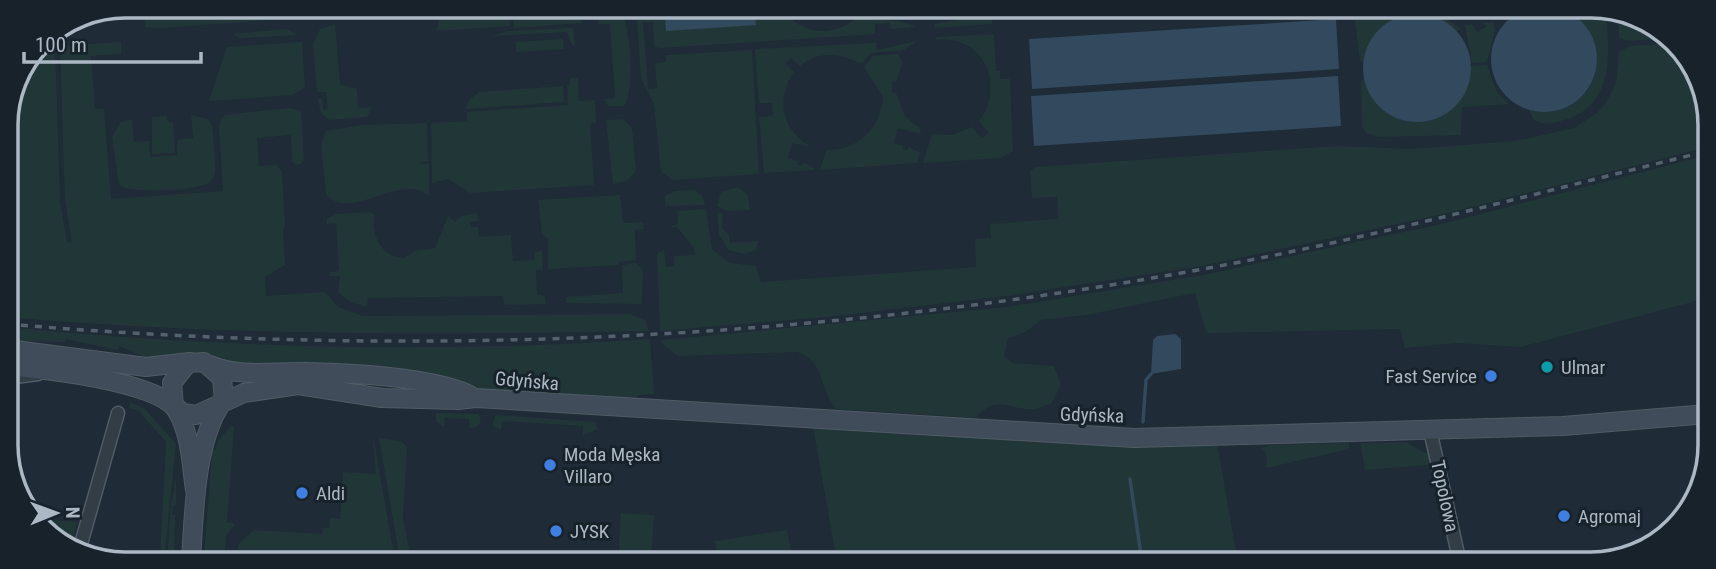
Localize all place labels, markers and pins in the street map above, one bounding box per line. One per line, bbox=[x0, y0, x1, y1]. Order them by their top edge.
place label: Ulmar bbox=[1561, 356, 1605, 379]
marker: Ulmar bbox=[1539, 359, 1555, 375]
place label: Fast Service bbox=[1386, 365, 1477, 388]
marker: Fast Service bbox=[1483, 368, 1499, 384]
place label: Moda Męska Villaro bbox=[564, 443, 660, 488]
marker: Moda Męska Villaro bbox=[542, 457, 558, 473]
place label: Aldi bbox=[316, 482, 345, 505]
marker: Aldi bbox=[294, 485, 310, 501]
place label: Agromaj bbox=[1578, 505, 1641, 528]
marker: Agromaj bbox=[1556, 508, 1572, 524]
place label: JYSK bbox=[570, 520, 610, 543]
marker: JYSK bbox=[548, 523, 564, 539]

